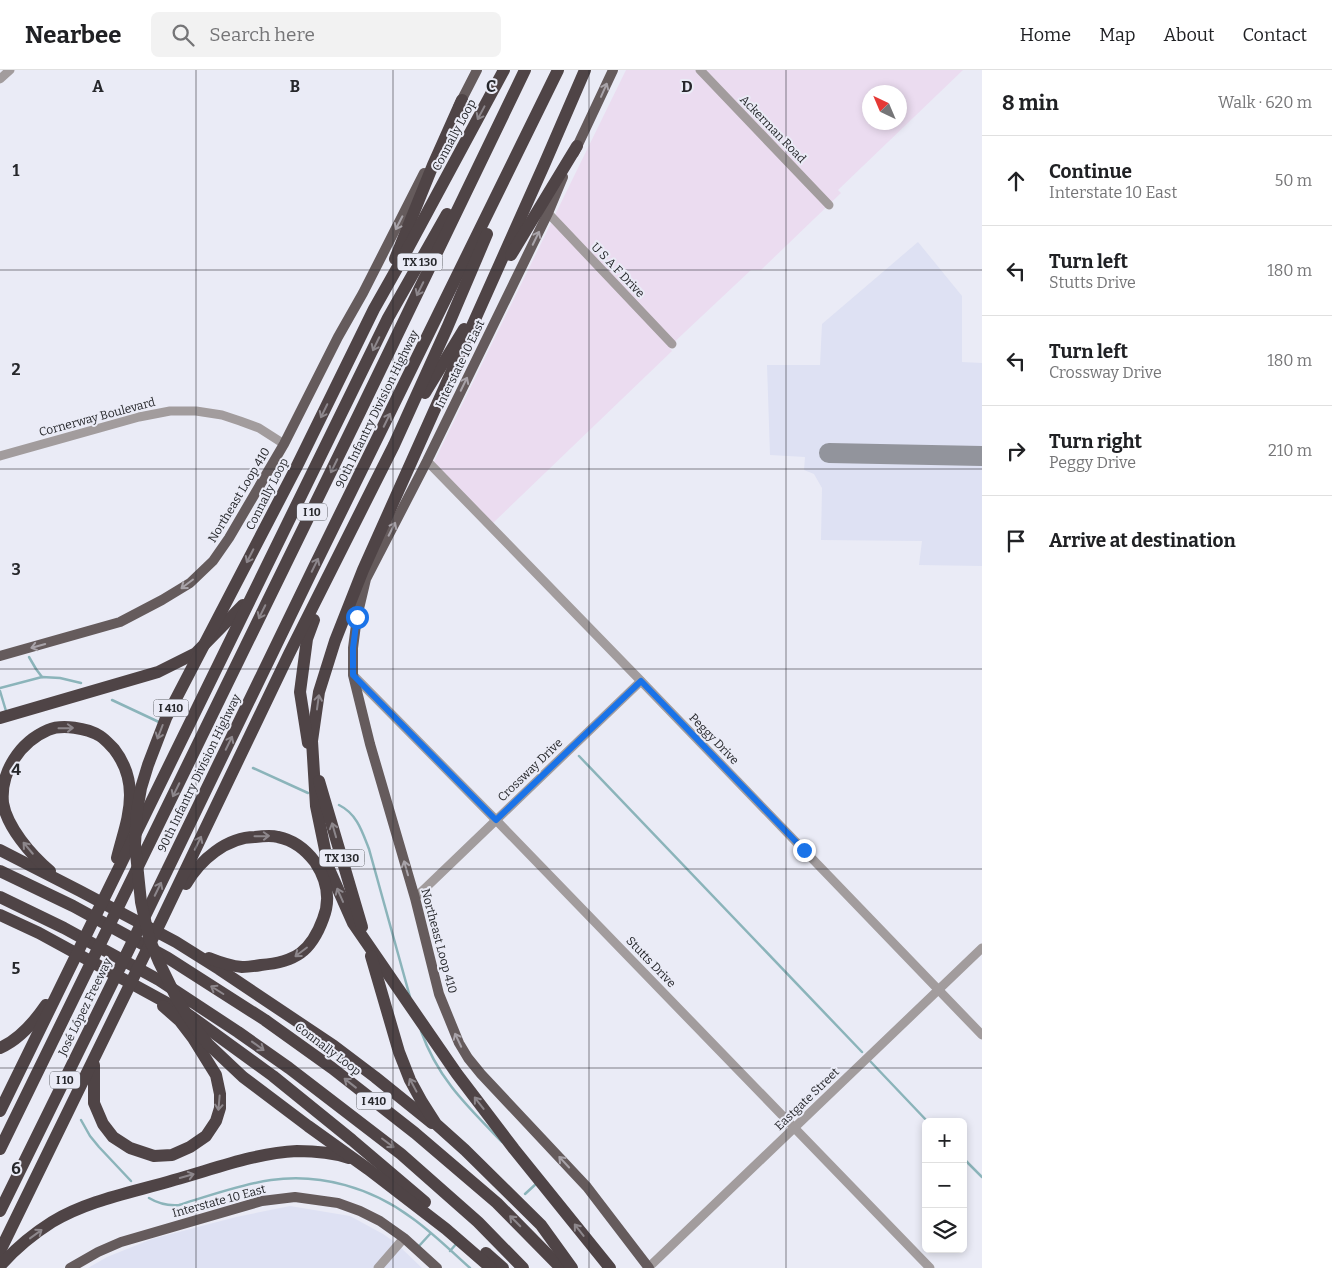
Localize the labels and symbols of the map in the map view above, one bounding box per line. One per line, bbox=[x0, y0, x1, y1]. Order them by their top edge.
text: A bbox=[92, 77, 104, 96]
text: B bbox=[290, 77, 300, 96]
text: C bbox=[486, 77, 496, 96]
text: D bbox=[681, 77, 693, 96]
one-way arrow bbox=[600, 83, 609, 98]
north arrow bbox=[862, 85, 907, 130]
street label: Ackerman Road bbox=[737, 92, 809, 166]
street label: Connally Loop bbox=[429, 97, 479, 173]
one-way arrow bbox=[476, 105, 486, 120]
text: 1 bbox=[13, 161, 20, 180]
one-way arrow bbox=[394, 215, 404, 230]
one-way arrow bbox=[532, 231, 541, 246]
street label: U S A F Drive bbox=[588, 240, 648, 300]
road number: TX 130 bbox=[398, 253, 442, 270]
one-way arrow bbox=[415, 281, 425, 296]
street label: Interstate 10 East bbox=[433, 317, 488, 410]
street label: 90th Infantry Division Highway bbox=[333, 327, 422, 490]
one-way arrow bbox=[370, 337, 380, 352]
text: 2 bbox=[11, 360, 21, 379]
one-way arrow bbox=[460, 377, 470, 392]
street label: Cornerway Boulevard bbox=[37, 395, 157, 439]
one-way arrow bbox=[319, 403, 328, 418]
one-way arrow bbox=[382, 412, 392, 427]
street label: Northeast Loop 410 bbox=[205, 445, 273, 545]
street label: Connally Loop bbox=[243, 456, 291, 532]
one-way arrow bbox=[329, 459, 339, 474]
road number: I 10 bbox=[297, 504, 327, 521]
one-way arrow bbox=[388, 522, 397, 537]
one-way arrow bbox=[245, 548, 254, 563]
one-way arrow bbox=[311, 558, 320, 573]
text: 3 bbox=[11, 560, 21, 579]
one-way arrow bbox=[180, 579, 194, 589]
one-way arrow bbox=[257, 604, 267, 619]
route start bbox=[346, 606, 369, 629]
one-way arrow bbox=[31, 641, 47, 651]
street label: 90th Infantry Division Highway bbox=[155, 691, 244, 854]
one-way arrow bbox=[313, 694, 323, 710]
road number: I 410 bbox=[154, 700, 188, 716]
street label: Peggy Drive bbox=[686, 711, 742, 767]
one-way arrow bbox=[58, 723, 74, 733]
one-way arrow bbox=[155, 724, 164, 739]
one-way arrow bbox=[225, 736, 234, 751]
street label: Crossway Drive bbox=[495, 736, 565, 804]
text: 4 bbox=[11, 760, 21, 779]
one-way arrow bbox=[170, 782, 180, 797]
one-way arrow bbox=[328, 822, 338, 838]
one-way arrow bbox=[254, 832, 270, 841]
one-way arrow bbox=[194, 836, 204, 851]
route end bbox=[793, 839, 816, 862]
one-way arrow bbox=[23, 842, 34, 855]
road number: TX 130 bbox=[320, 850, 364, 866]
one-way arrow bbox=[401, 860, 411, 876]
one-way arrow bbox=[153, 882, 163, 897]
street label: Northeast Loop 410 bbox=[418, 887, 460, 995]
one-way arrow bbox=[335, 888, 345, 903]
street label: Stutts Drive bbox=[623, 934, 679, 990]
one-way arrow bbox=[294, 947, 308, 957]
street label: José López Freeway bbox=[55, 955, 115, 1059]
text: 5 bbox=[12, 959, 21, 978]
one-way arrow bbox=[211, 984, 225, 994]
street label: Connally Loop bbox=[292, 1020, 364, 1078]
one-way arrow bbox=[453, 1032, 463, 1047]
one-way arrow bbox=[250, 1041, 264, 1051]
street label: Eastgate Street bbox=[772, 1064, 842, 1133]
road number: I 10 bbox=[50, 1072, 80, 1088]
one-way arrow bbox=[344, 1077, 357, 1088]
one-way arrow bbox=[408, 1078, 418, 1093]
road number: I 410 bbox=[356, 1092, 392, 1110]
one-way arrow bbox=[215, 1095, 224, 1111]
one-way arrow bbox=[473, 1097, 484, 1110]
one-way arrow bbox=[381, 1138, 394, 1149]
one-way arrow bbox=[558, 1156, 570, 1168]
text: 6 bbox=[11, 1159, 21, 1178]
one-way arrow bbox=[178, 1171, 194, 1181]
street label: Interstate 10 East bbox=[171, 1182, 268, 1220]
one-way arrow bbox=[508, 1215, 521, 1227]
one-way arrow bbox=[573, 1224, 584, 1237]
one-way arrow bbox=[29, 1229, 43, 1239]

